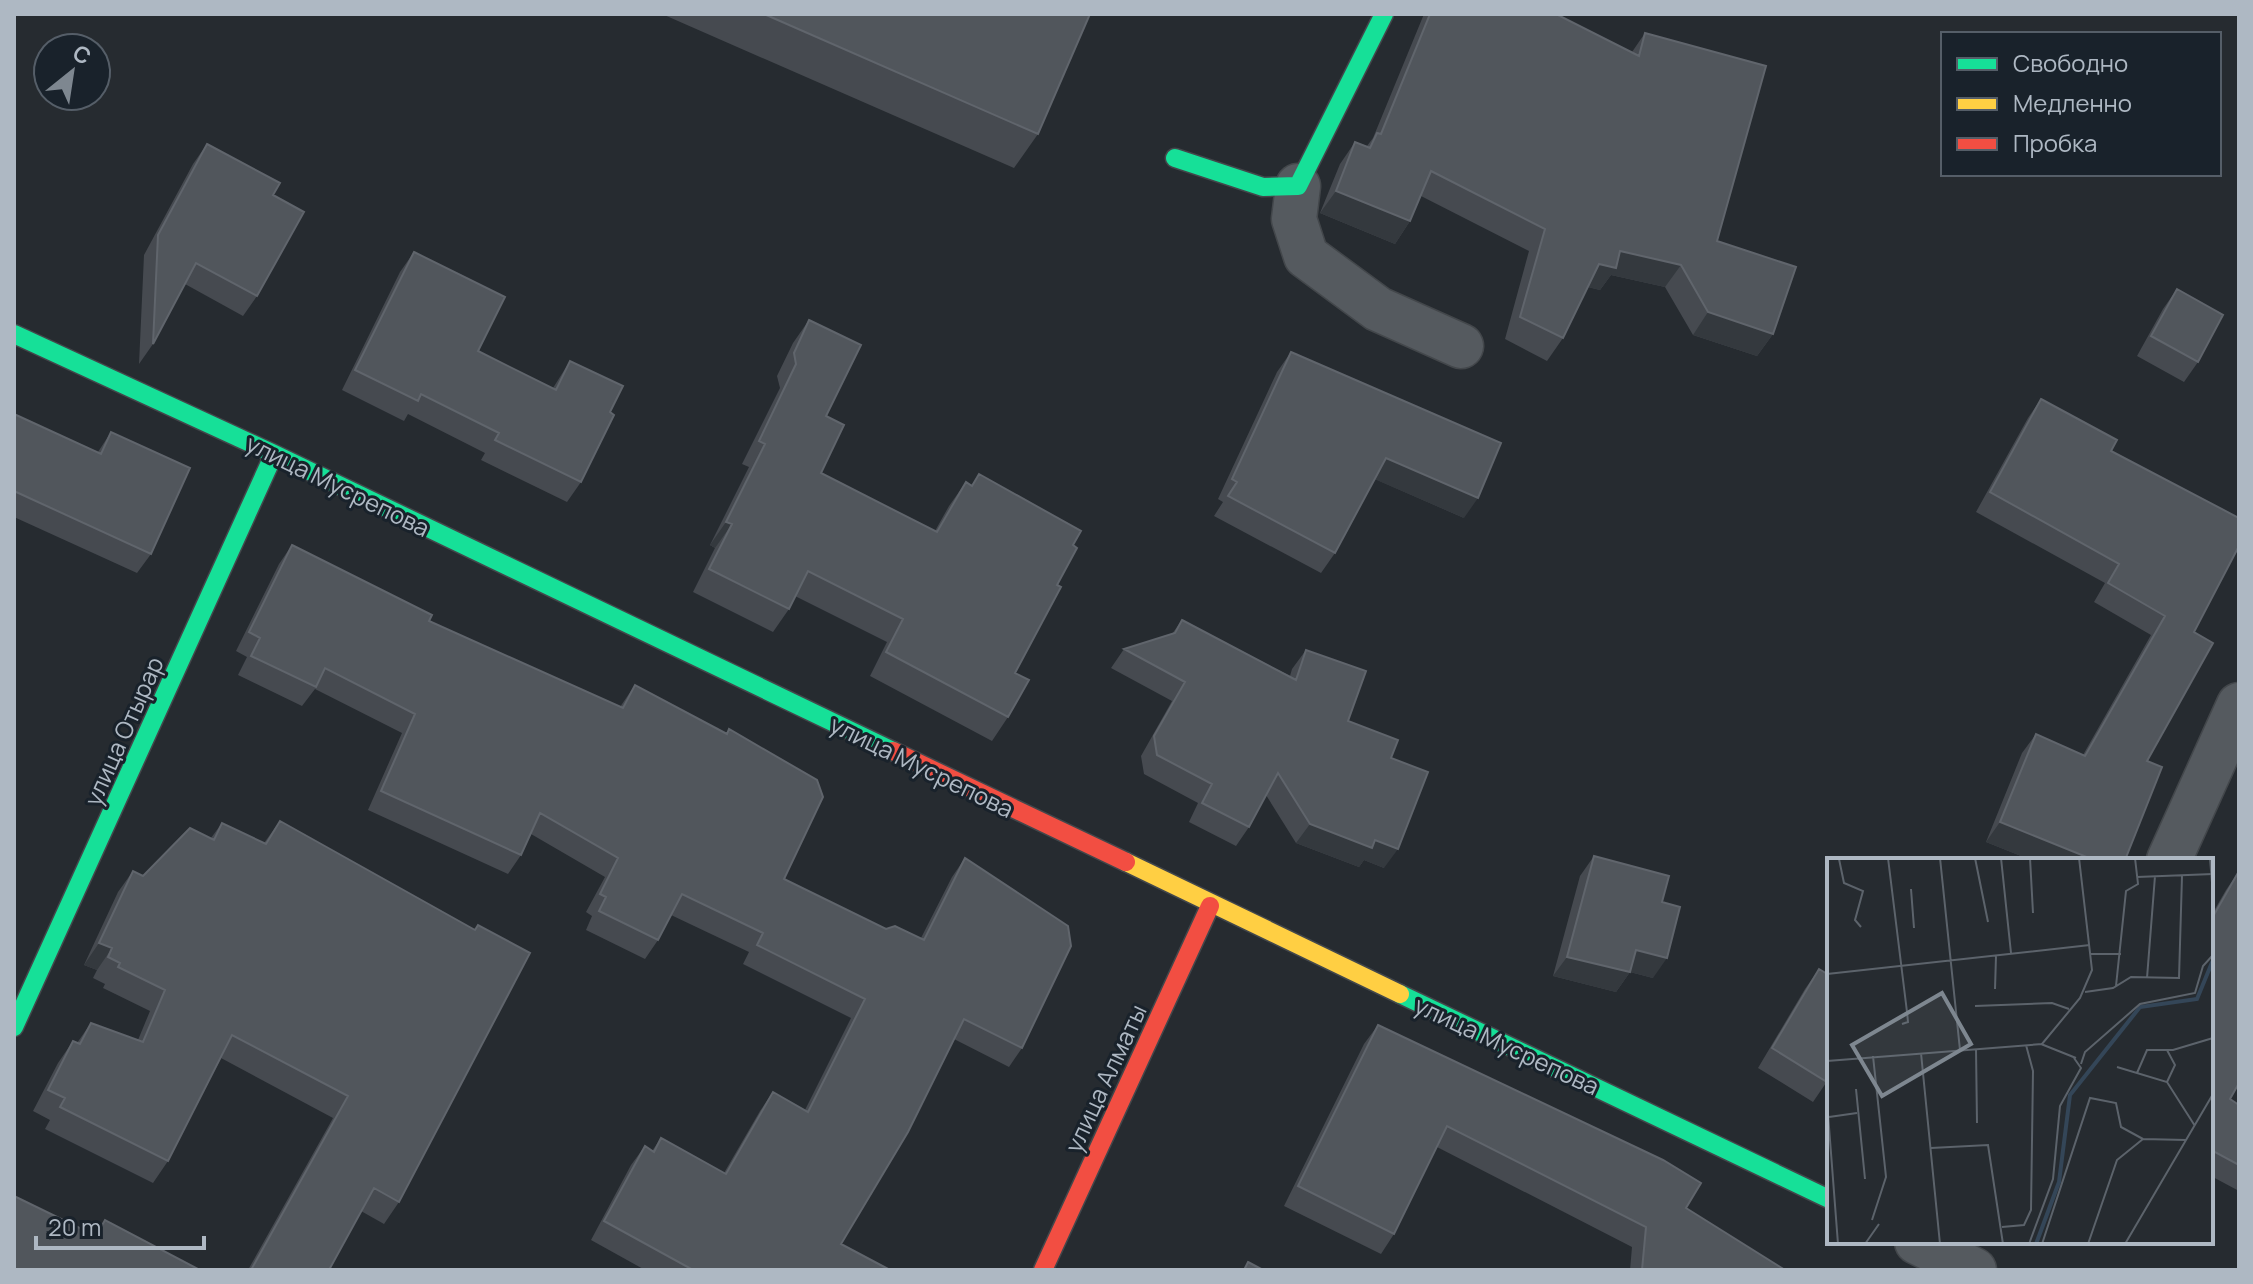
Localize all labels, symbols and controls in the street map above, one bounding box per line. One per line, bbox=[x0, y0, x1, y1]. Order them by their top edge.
north arrow bbox=[32, 32, 112, 112]
legend bbox=[1941, 32, 2221, 176]
text: С bbox=[67, 38, 97, 72]
text: Свободно bbox=[2013, 46, 2128, 79]
text: Медленно bbox=[2013, 86, 2132, 119]
text: Пробка bbox=[2013, 126, 2097, 159]
street label: улица Мусрепова bbox=[241, 426, 435, 544]
street label: улица Отырар bbox=[75, 651, 171, 811]
street label: улица Мусрепова bbox=[825, 707, 1019, 825]
inset map bbox=[1827, 858, 2213, 1244]
street label: улица Мусрепова bbox=[1409, 988, 1605, 1102]
street label: улица Алматы bbox=[1056, 999, 1154, 1157]
scale bar bbox=[36, 1200, 204, 1250]
text: 20 m bbox=[48, 1210, 101, 1243]

